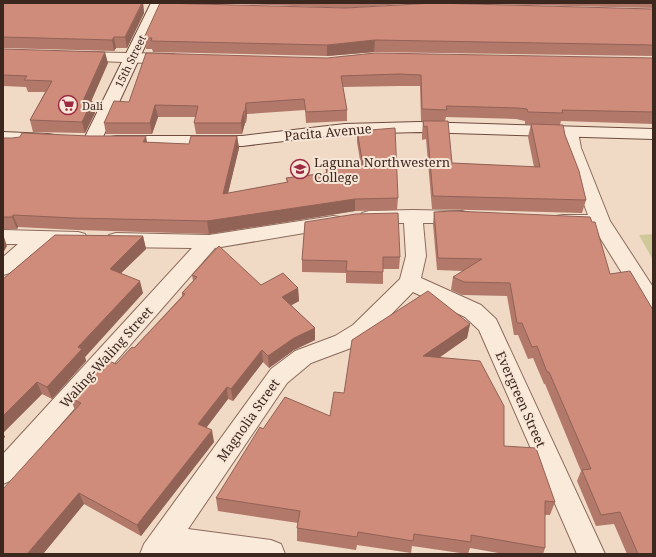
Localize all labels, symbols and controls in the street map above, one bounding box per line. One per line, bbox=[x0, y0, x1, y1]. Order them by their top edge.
street label: 15th Street bbox=[111, 32, 149, 90]
supermarket icon: Dali bbox=[57, 94, 79, 116]
place label: Dali bbox=[82, 98, 104, 113]
street label: Pacita Avenue bbox=[284, 119, 372, 145]
place label: Laguna Northwestern College bbox=[314, 153, 451, 186]
school or university icon: Laguna Northwestern College bbox=[289, 158, 311, 180]
street label: Waling-Waling Street bbox=[56, 302, 157, 412]
street label: Evergreen Street bbox=[492, 348, 550, 450]
street label: Magnolia Street bbox=[213, 375, 284, 465]

